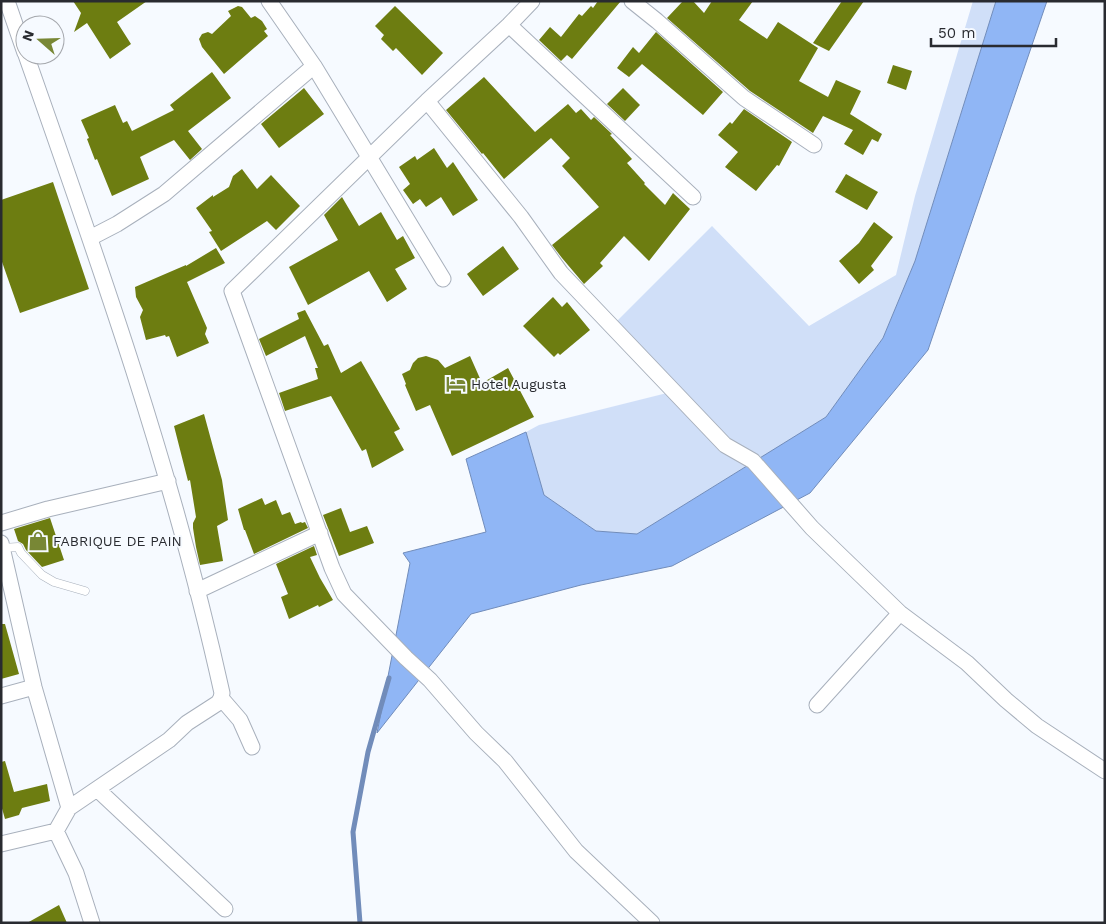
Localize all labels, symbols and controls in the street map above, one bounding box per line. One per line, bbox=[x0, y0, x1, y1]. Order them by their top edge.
north arrow bbox=[15, 15, 65, 65]
scale bar bbox=[931, 15, 1056, 47]
text: 50 m bbox=[938, 24, 975, 42]
text: N bbox=[18, 28, 37, 43]
hotel icon: Hotel Augusta bbox=[445, 373, 467, 395]
place label: Hotel Augusta bbox=[471, 376, 566, 392]
shop icon: FABRIQUE DE PAIN bbox=[27, 530, 49, 552]
place label: FABRIQUE DE PAIN bbox=[53, 533, 182, 549]

